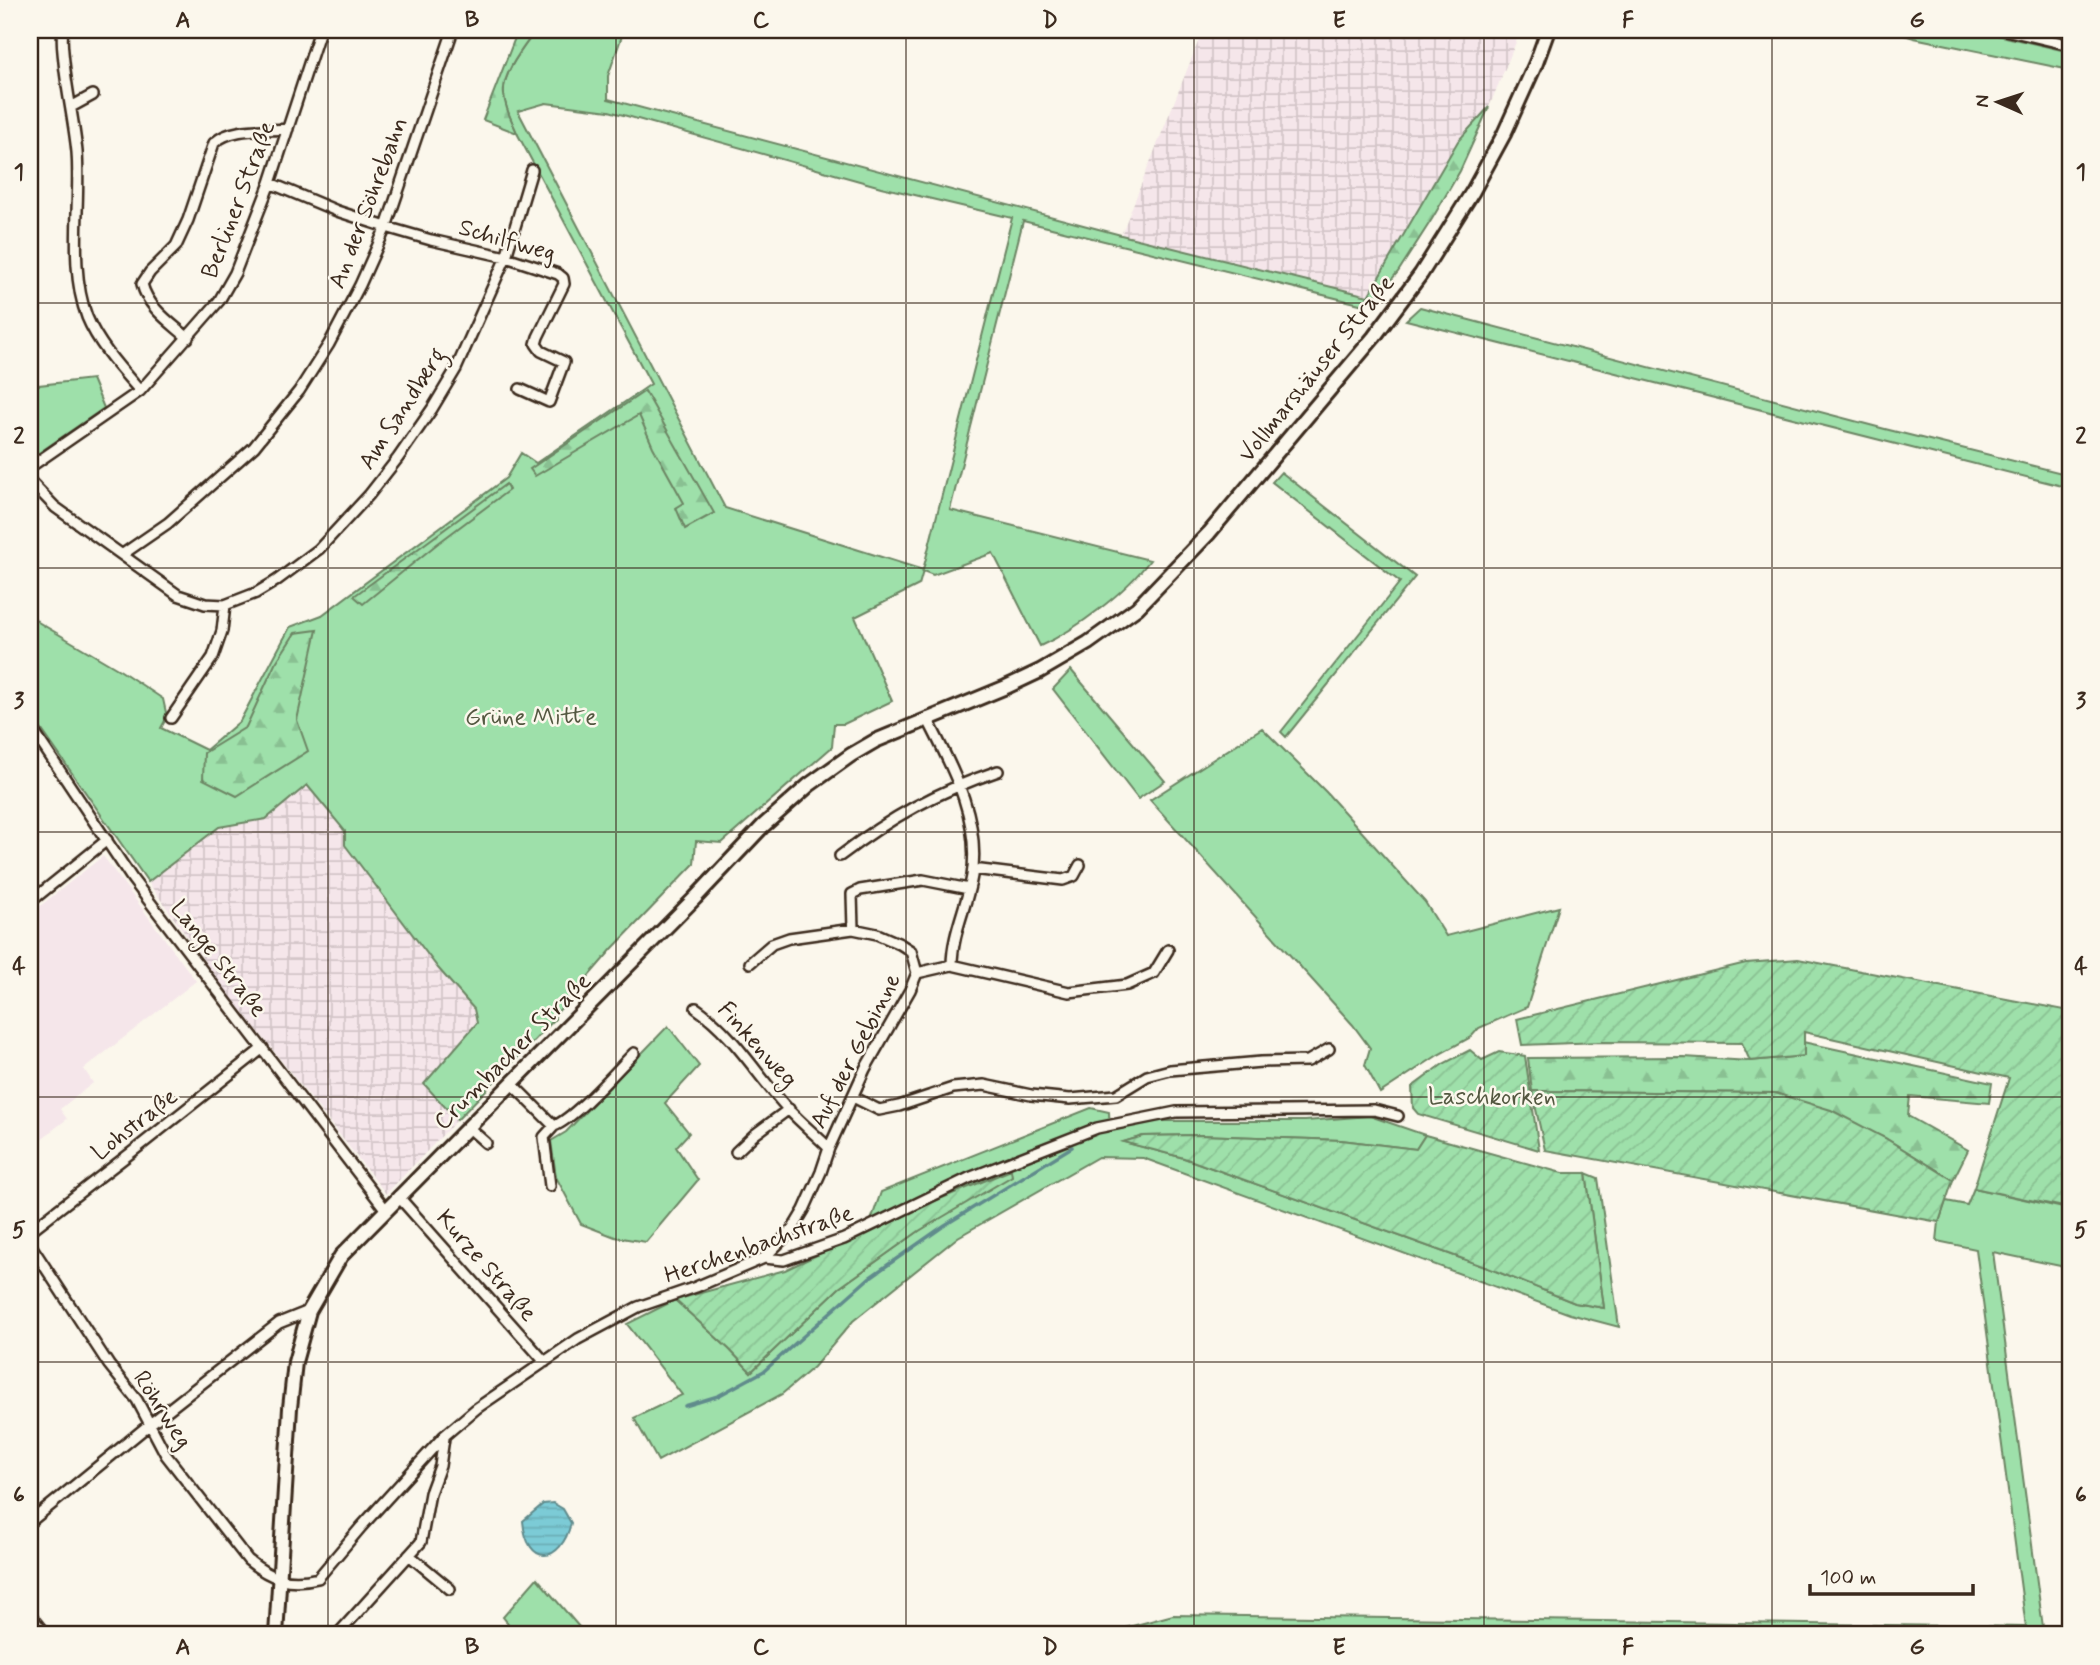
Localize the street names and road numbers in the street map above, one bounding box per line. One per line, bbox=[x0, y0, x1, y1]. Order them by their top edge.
street label: An der Söhrebahn bbox=[322, 113, 416, 293]
street label: Berliner Straße bbox=[195, 117, 283, 283]
street label: Schilfweg bbox=[455, 212, 559, 270]
street label: Vollmarshäuser Straße bbox=[1232, 269, 1402, 469]
street label: Am Sandberg bbox=[352, 342, 456, 478]
street label: Lange Straße bbox=[161, 894, 274, 1025]
street label: Crumbacher Straße bbox=[428, 966, 599, 1137]
street label: Auf der Gebinne bbox=[803, 968, 909, 1134]
street label: Finkenweg bbox=[709, 995, 804, 1096]
street label: Lohstraße bbox=[86, 1082, 185, 1168]
street label: Herchenbachstraße bbox=[660, 1198, 858, 1292]
street label: Kurze Straße bbox=[429, 1204, 543, 1329]
street label: Röhrweg bbox=[125, 1365, 199, 1455]

